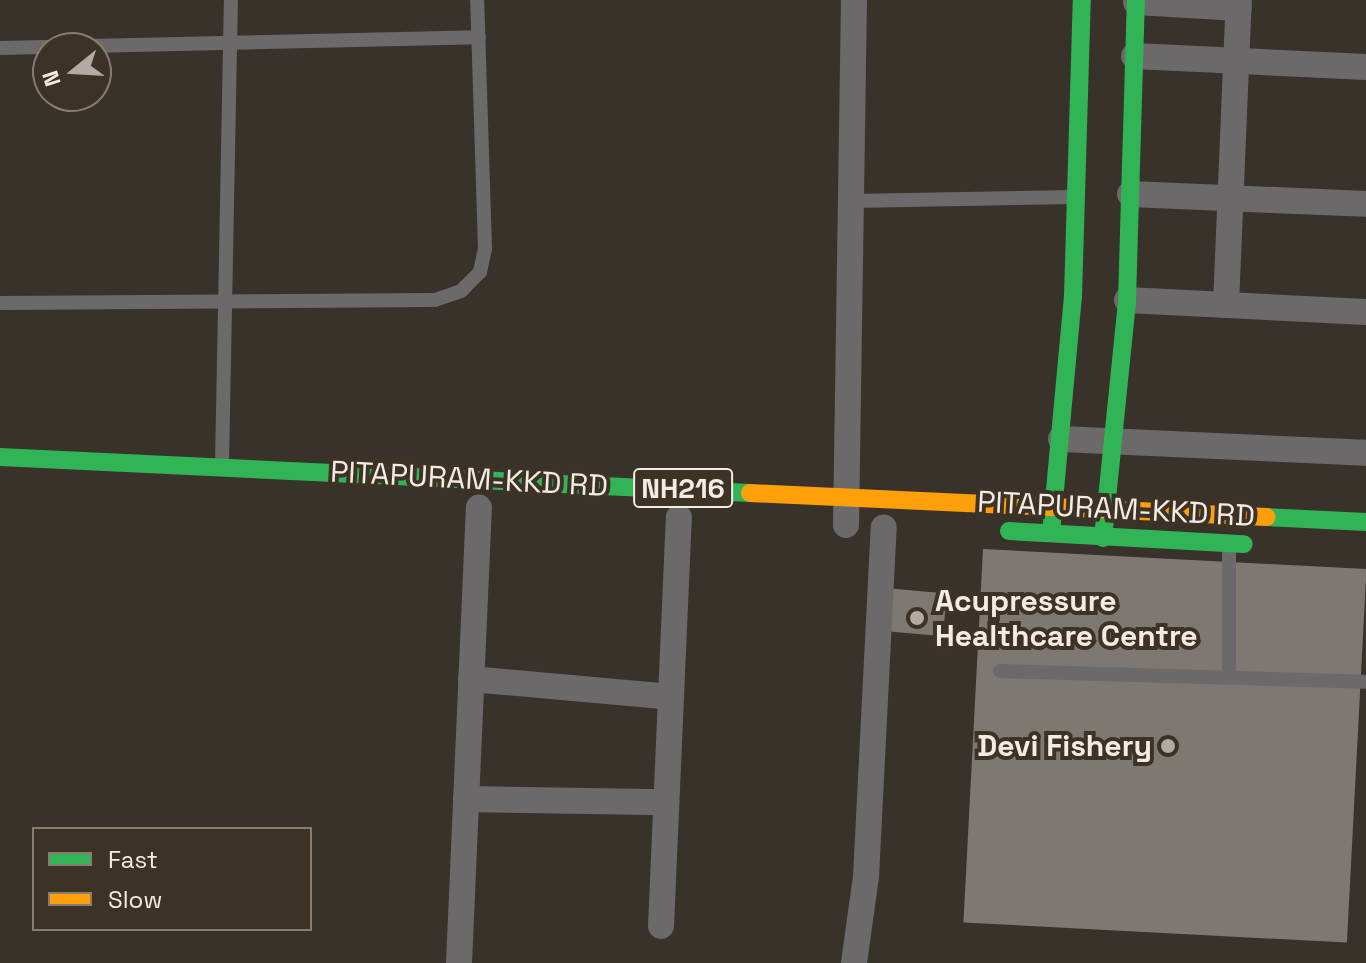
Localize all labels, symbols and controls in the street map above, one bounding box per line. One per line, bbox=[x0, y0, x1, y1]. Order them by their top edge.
north arrow bbox=[32, 32, 112, 112]
text: N bbox=[35, 67, 67, 90]
street label: PITAPURAM-KKD RD bbox=[329, 454, 609, 504]
road number: NH216 bbox=[633, 464, 733, 512]
street label: PITAPURAM-KKD RD bbox=[976, 484, 1256, 534]
place label: Acupressure Healthcare Centre bbox=[935, 583, 1198, 654]
marker: Acupressure Healthcare Centre bbox=[906, 607, 928, 629]
place label: Devi Fishery bbox=[977, 728, 1152, 764]
marker: Devi Fishery bbox=[1159, 737, 1177, 755]
legend bbox=[32, 827, 312, 931]
text: Fast bbox=[108, 844, 158, 875]
text: Slow bbox=[108, 884, 162, 915]

